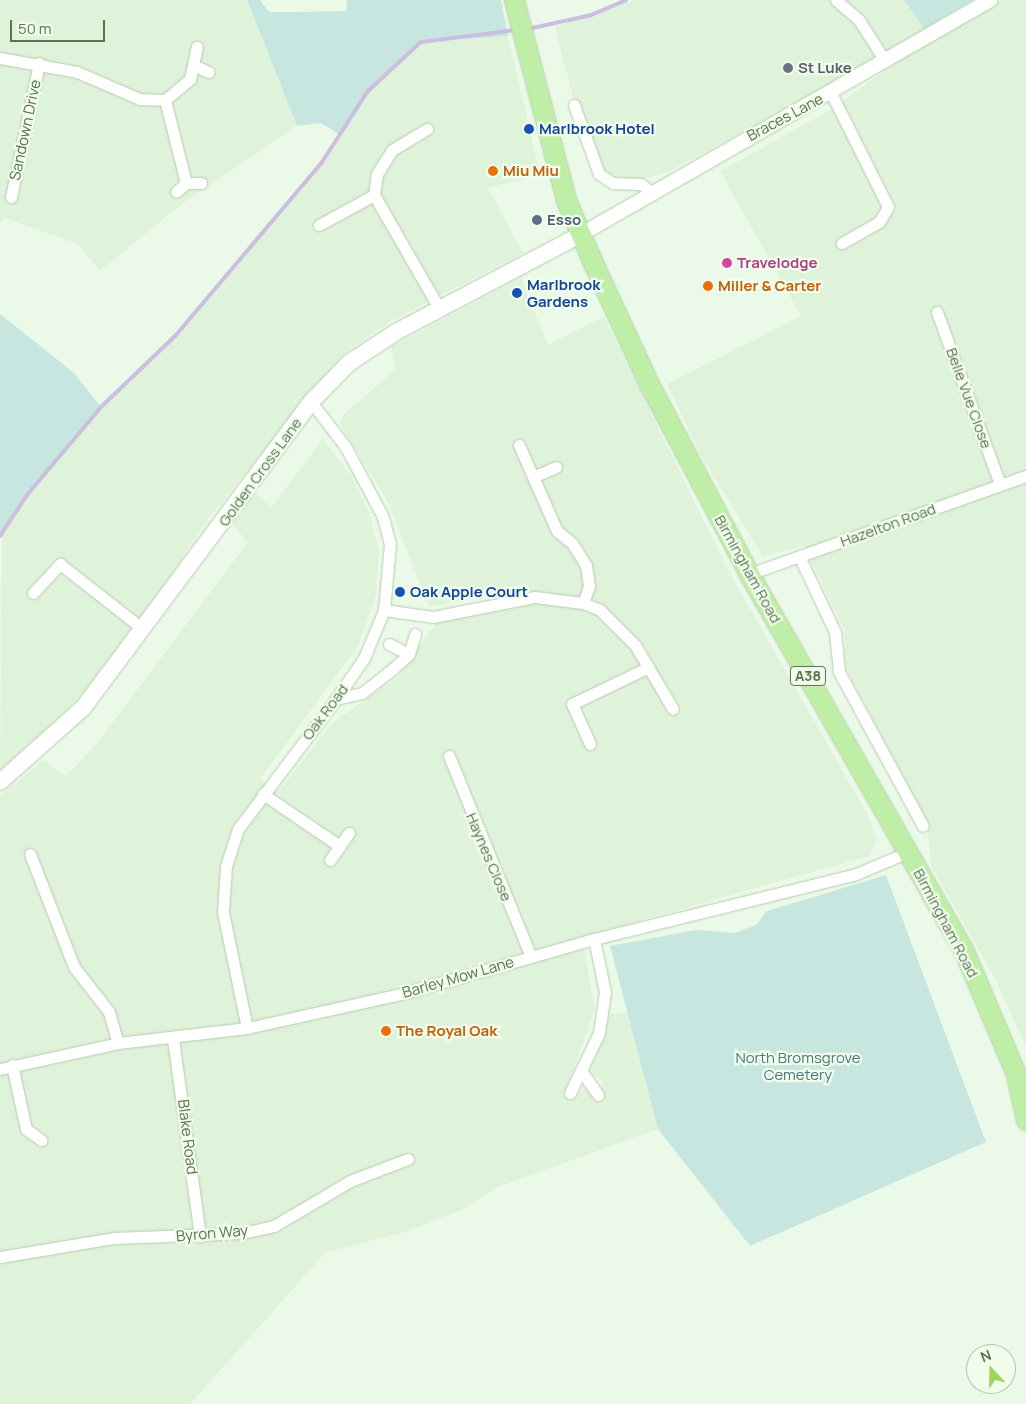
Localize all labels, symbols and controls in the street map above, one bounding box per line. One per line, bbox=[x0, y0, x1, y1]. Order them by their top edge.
scale bar bbox=[12, 10, 108, 42]
text: 50 m bbox=[18, 18, 52, 39]
place label: St Luke bbox=[798, 59, 852, 77]
marker: St Luke bbox=[782, 62, 794, 74]
street label: Sandown Drive bbox=[6, 78, 44, 182]
street label: Braces Lane bbox=[744, 89, 826, 145]
place label: Marlbrook Hotel bbox=[539, 120, 655, 138]
marker: Marlbrook Hotel bbox=[523, 123, 535, 135]
place label: Miu Miu bbox=[503, 162, 559, 180]
marker: Miu Miu bbox=[487, 165, 499, 177]
place label: Esso bbox=[547, 211, 581, 229]
marker: Esso bbox=[531, 214, 543, 226]
place label: Travelodge bbox=[737, 254, 818, 272]
marker: Travelodge bbox=[721, 257, 733, 269]
place label: Marlbrook Gardens bbox=[527, 275, 600, 310]
place label: Miller & Carter bbox=[718, 277, 821, 295]
marker: Miller & Carter bbox=[702, 280, 714, 292]
marker: Marlbrook Gardens bbox=[511, 287, 523, 299]
street label: Belle Vue Close bbox=[942, 345, 996, 451]
street label: Golden Cross Lane bbox=[215, 414, 305, 530]
street label: Hazelton Road bbox=[838, 499, 938, 551]
street label: Birmingham Road bbox=[711, 512, 785, 626]
place label: Oak Apple Court bbox=[410, 583, 528, 601]
marker: Oak Apple Court bbox=[394, 586, 406, 598]
road number: A38 bbox=[789, 664, 827, 688]
street label: Oak Road bbox=[298, 681, 352, 743]
street label: Haynes Close bbox=[462, 810, 516, 904]
street label: Birmingham Road bbox=[910, 866, 982, 980]
street label: Barley Mow Lane bbox=[400, 952, 516, 1002]
place label: The Royal Oak bbox=[396, 1022, 497, 1040]
marker: The Royal Oak bbox=[380, 1025, 392, 1037]
park label: North Bromsgrove Cemetery bbox=[735, 1048, 861, 1083]
street label: Blake Road bbox=[174, 1098, 202, 1176]
street label: Byron Way bbox=[175, 1221, 249, 1245]
north arrow bbox=[966, 1344, 1016, 1394]
text: N bbox=[978, 1345, 994, 1366]

